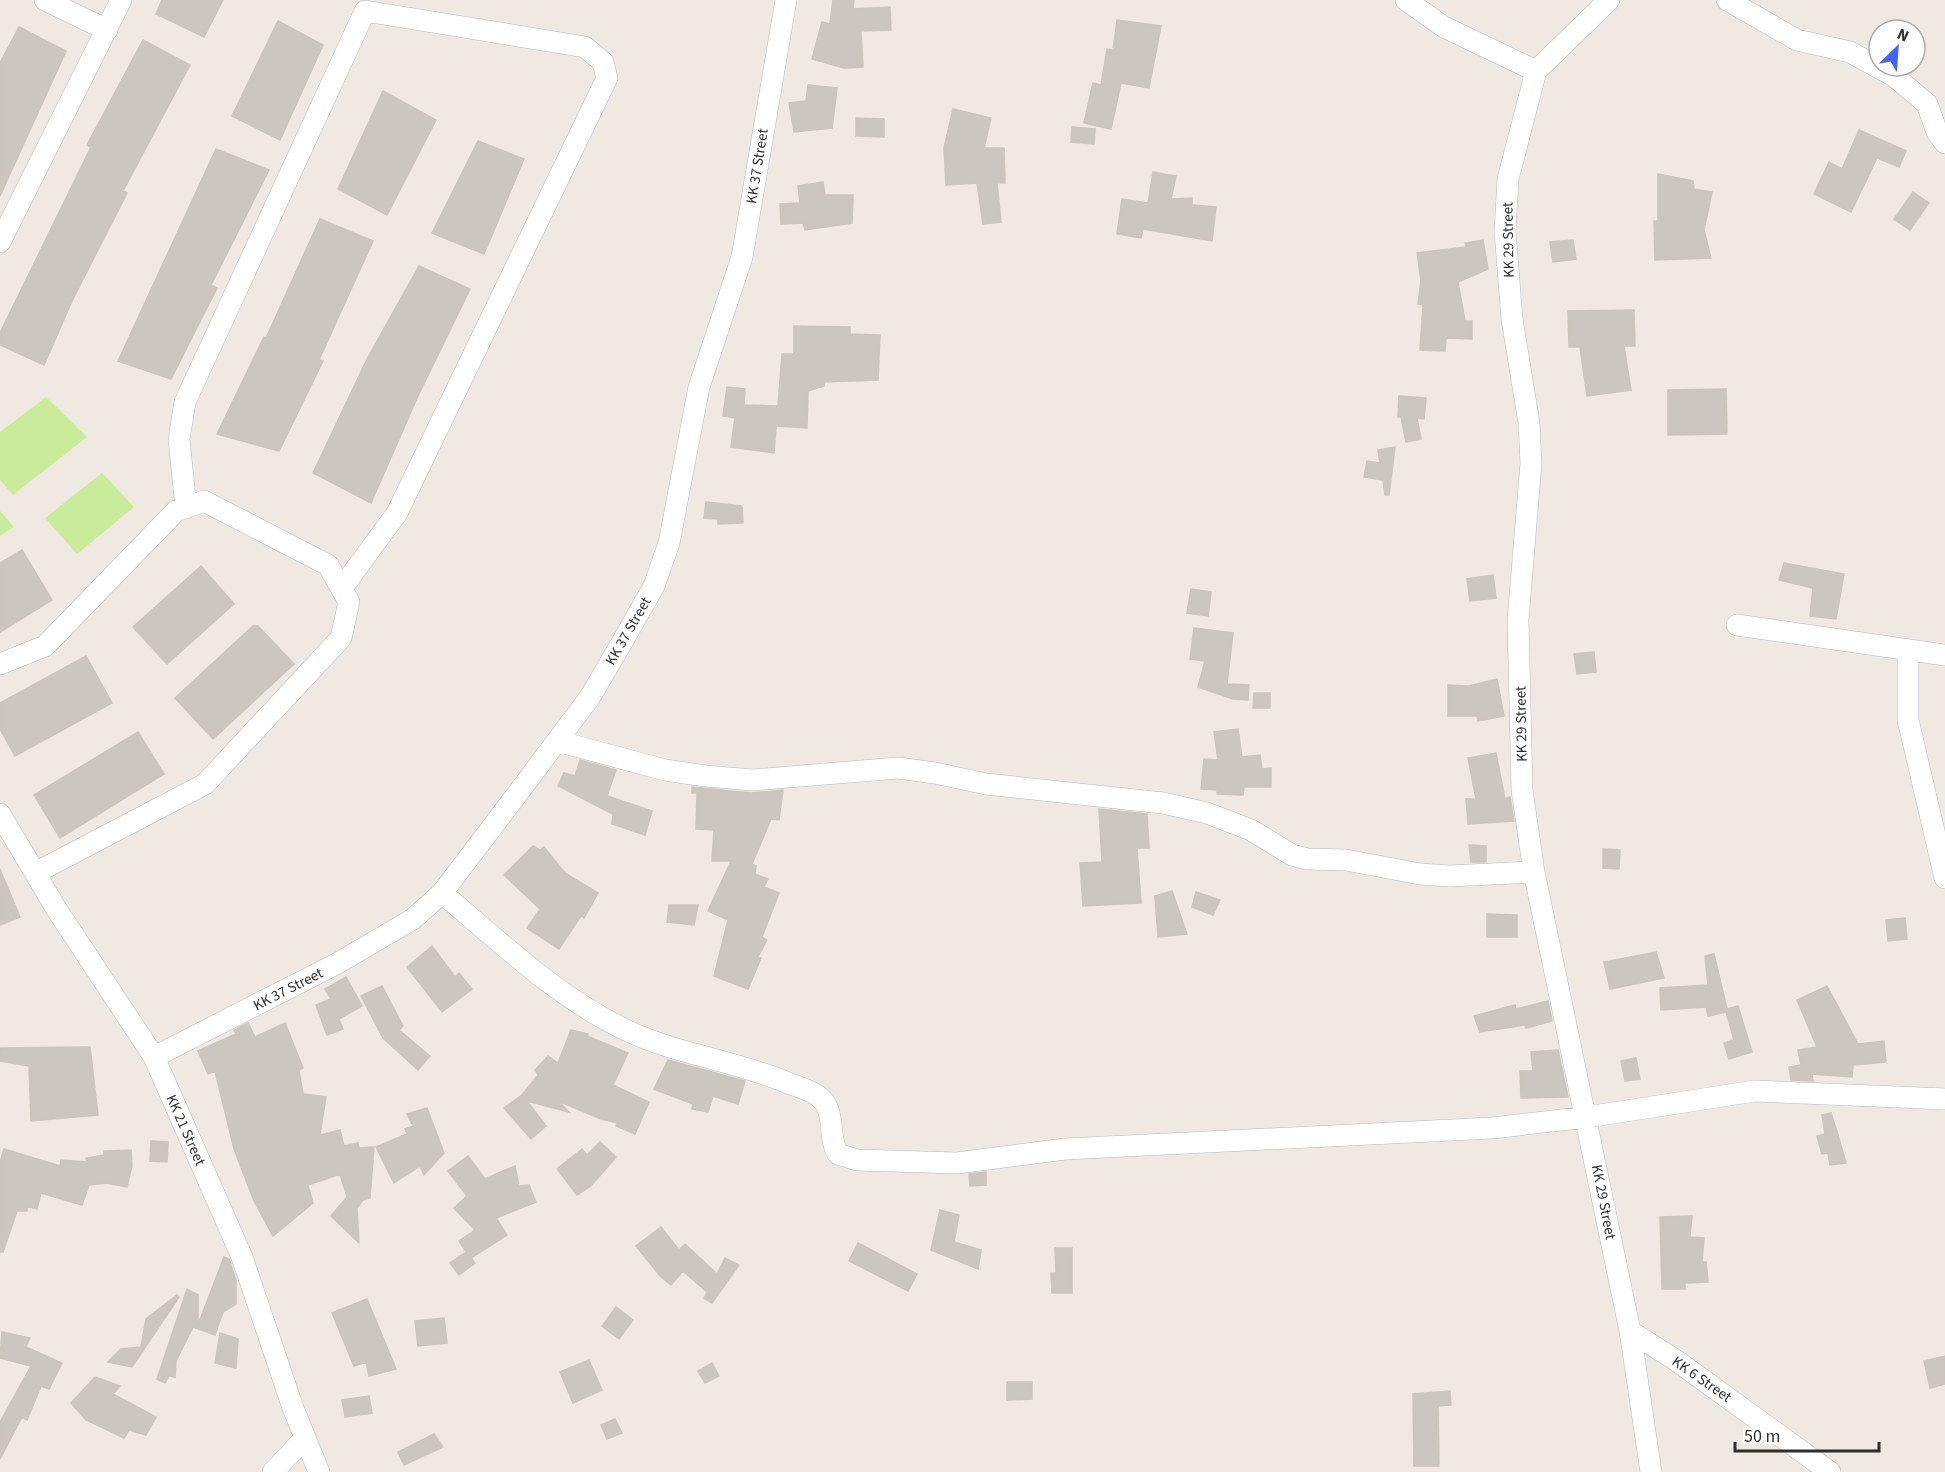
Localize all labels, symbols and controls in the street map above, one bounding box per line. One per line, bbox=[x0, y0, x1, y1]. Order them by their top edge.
north arrow bbox=[1867, 18, 1927, 78]
text: N bbox=[1893, 23, 1912, 48]
street label: KK 37 Street bbox=[741, 127, 774, 205]
street label: KK 29 Street bbox=[1497, 202, 1520, 278]
street label: KK 37 Street bbox=[600, 593, 656, 669]
street label: KK 29 Street bbox=[1510, 686, 1533, 762]
street label: KK 37 Street bbox=[250, 963, 327, 1016]
street label: KK 21 Street bbox=[161, 1091, 211, 1169]
street label: KK 29 Street bbox=[1586, 1163, 1621, 1241]
street label: KK 6 Street bbox=[1668, 1351, 1736, 1408]
scale bar bbox=[1735, 1415, 1879, 1453]
text: 50 m bbox=[1744, 1424, 1780, 1449]

